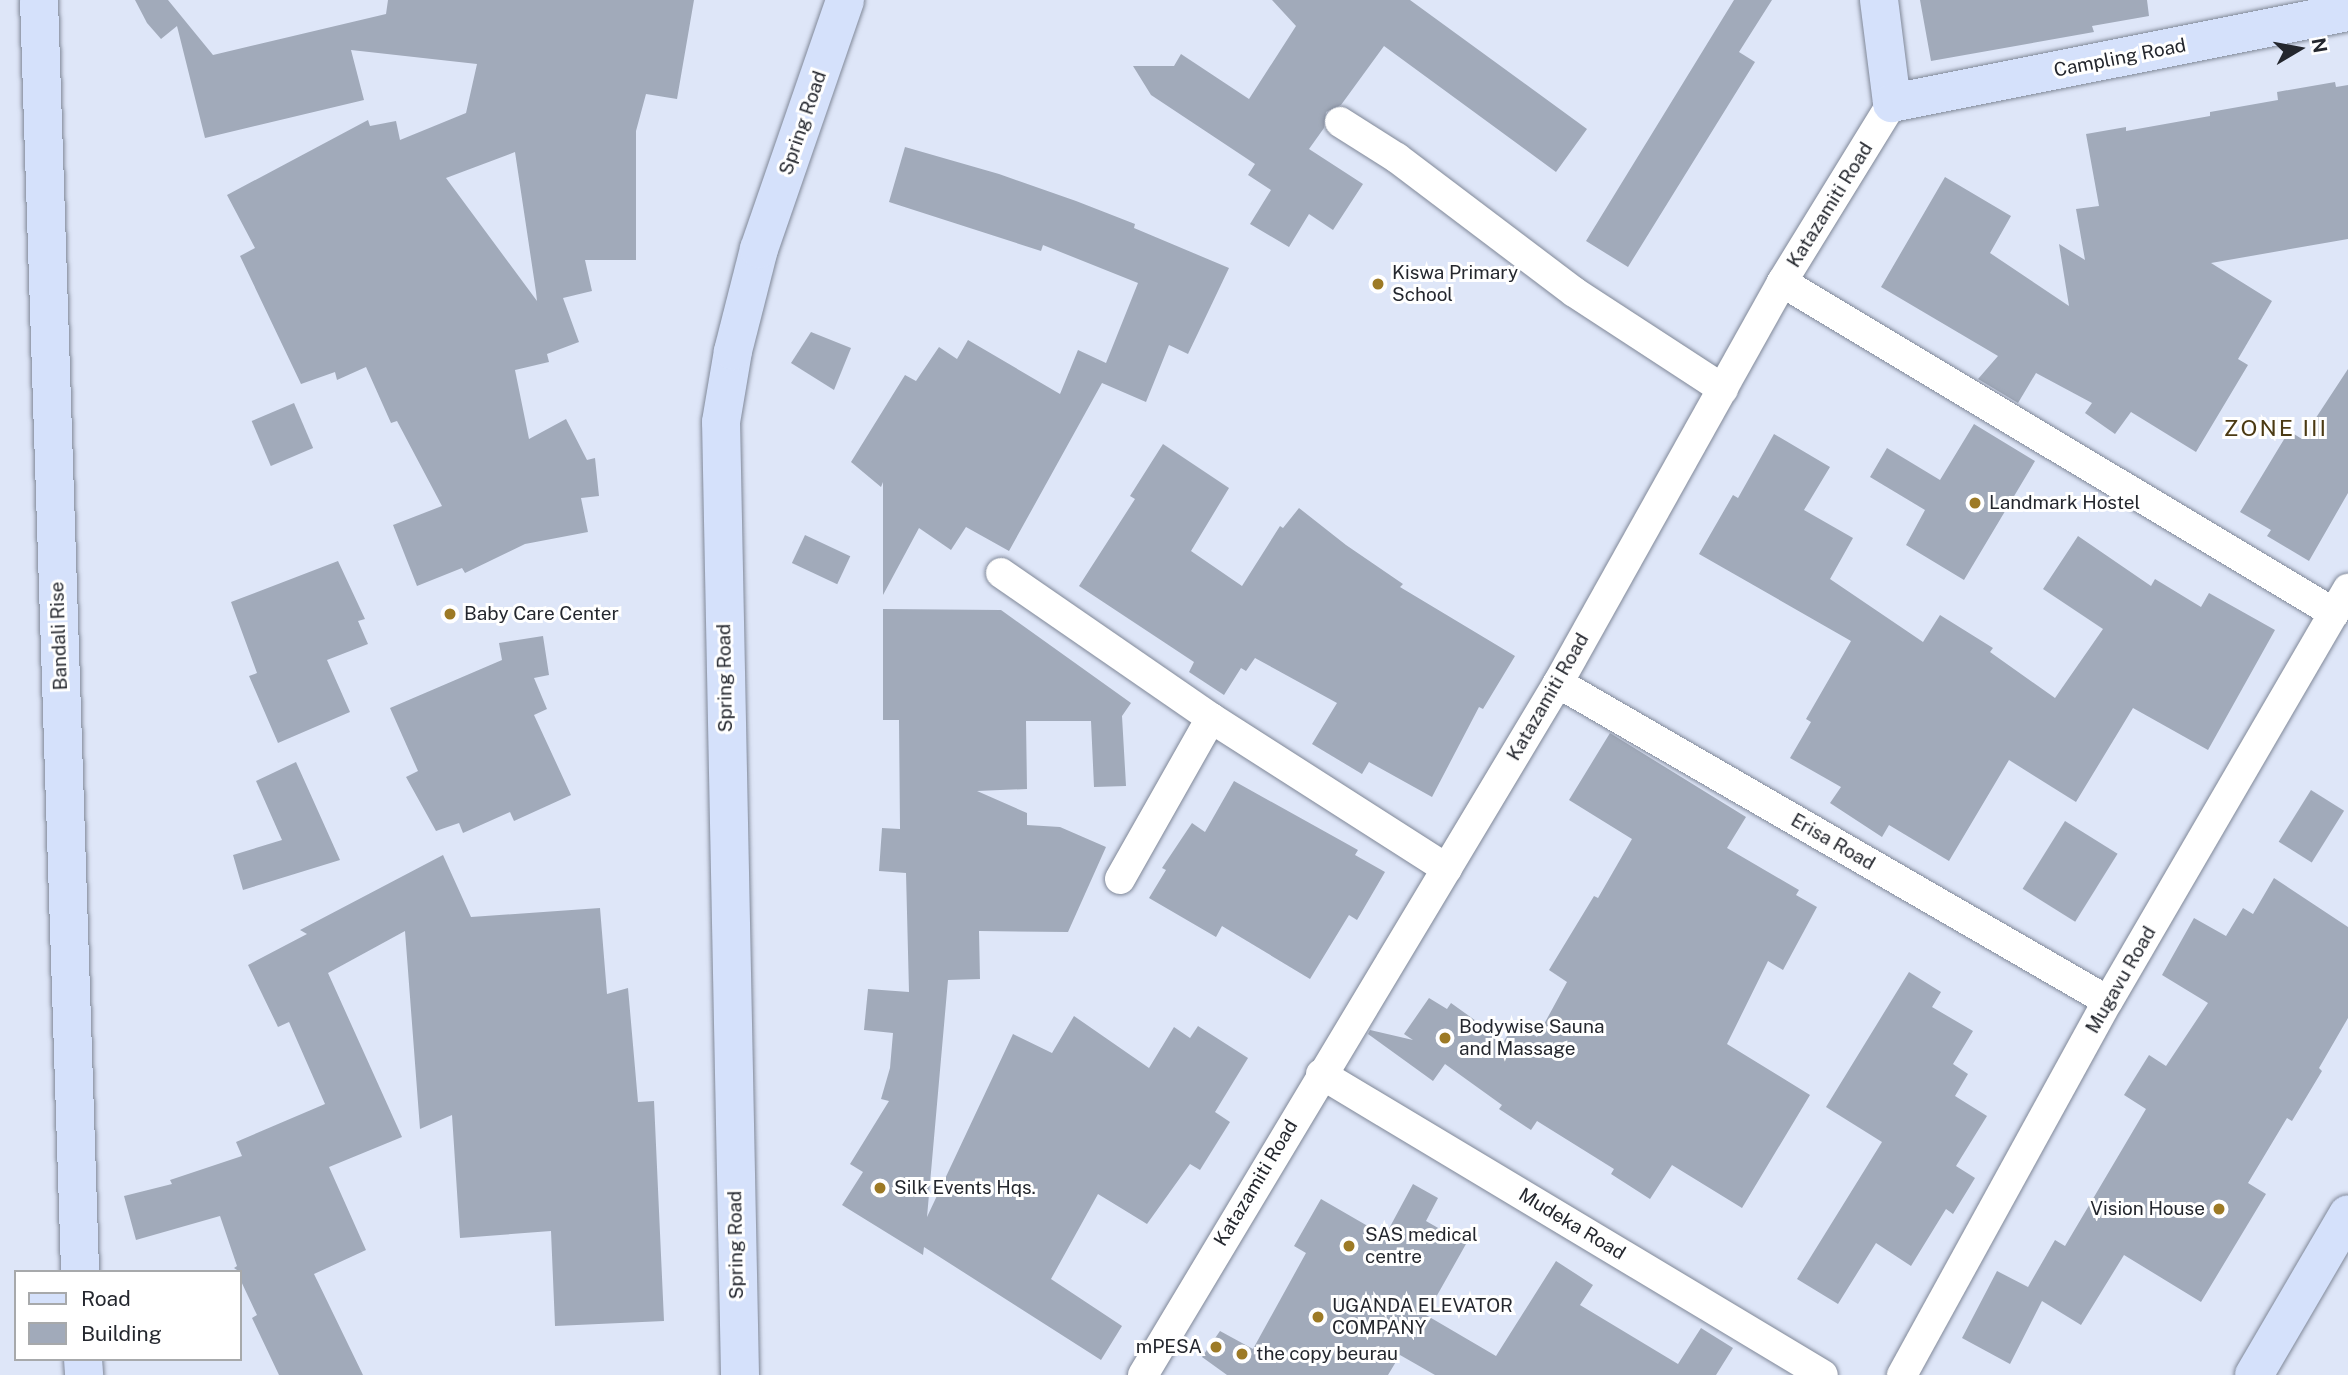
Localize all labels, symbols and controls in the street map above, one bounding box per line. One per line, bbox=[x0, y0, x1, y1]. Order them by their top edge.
north arrow bbox=[2264, 14, 2334, 84]
street label: Campling Road bbox=[2052, 34, 2188, 82]
text: N bbox=[2308, 36, 2332, 55]
street label: Spring Road bbox=[775, 68, 831, 178]
street label: Katazamiti Road bbox=[1782, 138, 1878, 272]
place label: Kiswa Primary School bbox=[1392, 262, 1518, 306]
marker: Kiswa Primary School bbox=[1370, 276, 1386, 292]
district label: ZONE III bbox=[2225, 414, 2327, 442]
place label: Landmark Hostel bbox=[1989, 492, 2140, 514]
marker: Landmark Hostel bbox=[1967, 495, 1983, 511]
street label: Bandali Rise bbox=[46, 581, 72, 691]
place label: Baby Care Center bbox=[464, 603, 619, 625]
marker: Baby Care Center bbox=[442, 606, 458, 622]
street label: Spring Road bbox=[713, 623, 737, 733]
street label: Katazamiti Road bbox=[1502, 629, 1594, 765]
street label: Erisa Road bbox=[1787, 809, 1879, 875]
street label: Mugavu Road bbox=[2081, 922, 2161, 1038]
place label: Bodywise Sauna and Massage bbox=[1459, 1016, 1605, 1060]
marker: Bodywise Sauna and Massage bbox=[1437, 1030, 1453, 1046]
street label: Katazamiti Road bbox=[1209, 1116, 1303, 1250]
place label: Silk Events Hqs. bbox=[894, 1177, 1036, 1199]
marker: Silk Events Hqs. bbox=[872, 1180, 888, 1196]
street label: Mudeka Road bbox=[1514, 1183, 1630, 1265]
street label: Spring Road bbox=[724, 1190, 748, 1300]
place label: Vision House bbox=[2090, 1198, 2205, 1220]
marker: Vision House bbox=[2211, 1201, 2227, 1217]
place label: SAS medical centre bbox=[1365, 1224, 1478, 1268]
marker: SAS medical centre bbox=[1339, 1236, 1359, 1256]
legend bbox=[14, 1270, 242, 1361]
text: Road bbox=[81, 1286, 131, 1311]
place label: UGANDA ELEVATOR COMPANY bbox=[1332, 1295, 1513, 1339]
marker: UGANDA ELEVATOR COMPANY bbox=[1310, 1309, 1326, 1325]
text: Building bbox=[81, 1321, 162, 1346]
place label: mPESA bbox=[1136, 1336, 1202, 1358]
marker: mPESA bbox=[1208, 1339, 1224, 1355]
place label: the copy beurau bbox=[1256, 1343, 1399, 1365]
marker: the copy beurau bbox=[1234, 1346, 1250, 1362]

